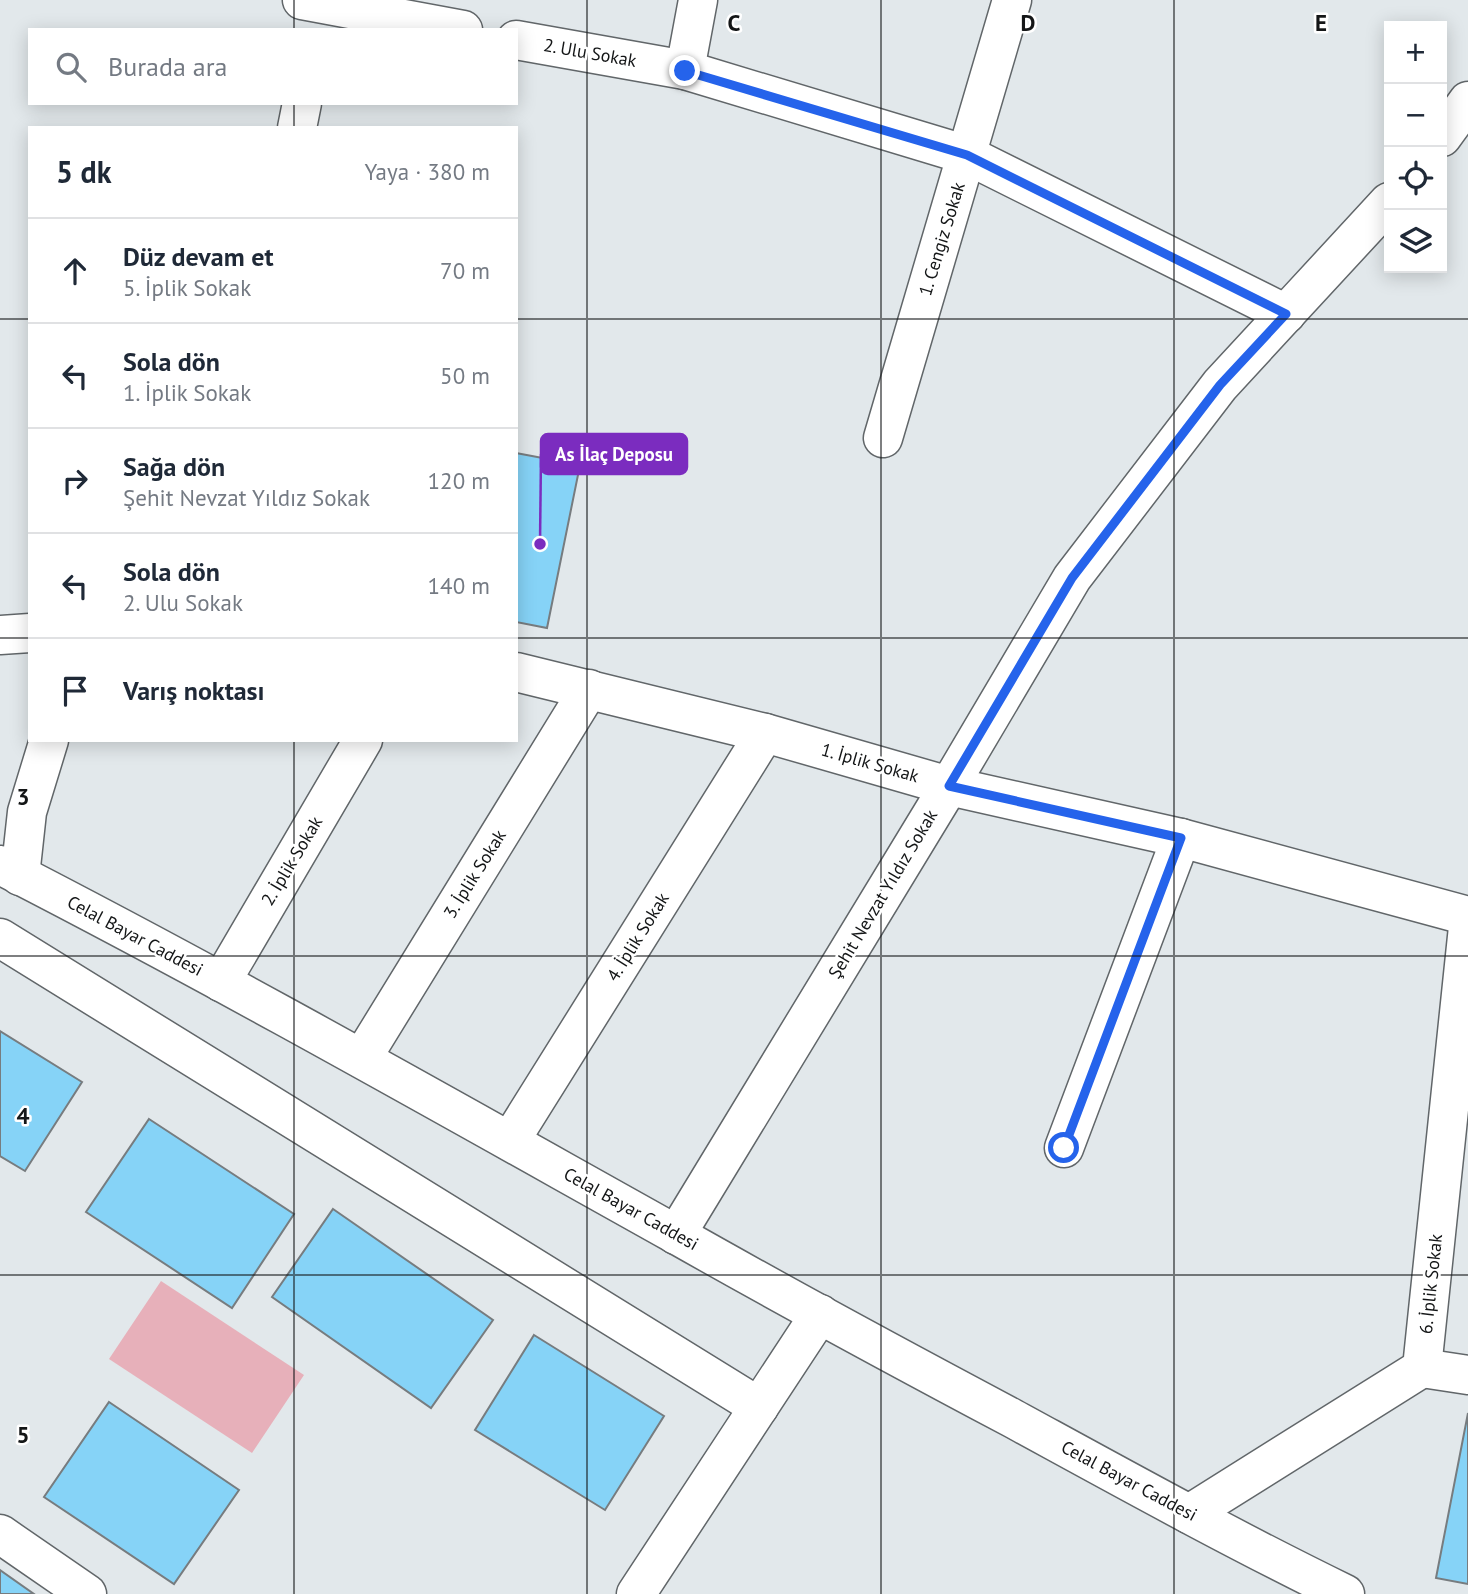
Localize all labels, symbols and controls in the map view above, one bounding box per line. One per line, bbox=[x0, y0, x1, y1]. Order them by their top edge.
text: C bbox=[728, 8, 741, 37]
text: D bbox=[1021, 8, 1035, 37]
text: E bbox=[1315, 8, 1327, 37]
map controls bbox=[1384, 21, 1447, 273]
button: + bbox=[1384, 21, 1447, 84]
search box bbox=[28, 28, 518, 105]
street label: 2. Ulu Sokak bbox=[542, 33, 639, 72]
icon: search bbox=[52, 48, 90, 86]
text: Burada ara bbox=[108, 50, 227, 83]
route end bbox=[669, 55, 700, 86]
button: − bbox=[1384, 84, 1447, 147]
button: locate bbox=[1384, 147, 1447, 210]
text: 5 dk bbox=[56, 152, 112, 191]
text: Yaya · 380 m bbox=[364, 157, 490, 186]
street label: 1. Cengiz Sokak bbox=[913, 179, 970, 299]
button: layers bbox=[1384, 210, 1447, 273]
text: Düz devam et bbox=[123, 240, 273, 273]
icon: ahead bbox=[56, 252, 94, 290]
text: 70 m bbox=[440, 256, 490, 285]
text: 5. İplik Sokak bbox=[123, 273, 251, 302]
text: Sola dön bbox=[123, 345, 220, 378]
icon: left bbox=[56, 357, 94, 395]
text: 50 m bbox=[440, 361, 490, 390]
text: 1. İplik Sokak bbox=[123, 378, 251, 407]
callout: As İlaç Deposu bbox=[541, 434, 687, 474]
text: As İlaç Deposu bbox=[555, 442, 673, 466]
text: Sağa dön bbox=[123, 450, 225, 483]
icon: right bbox=[56, 462, 94, 500]
text: 120 m bbox=[428, 466, 490, 495]
text: Şehit Nevzat Yıldız Sokak bbox=[123, 483, 370, 512]
text: Sola dön bbox=[123, 555, 220, 588]
icon: left bbox=[56, 567, 94, 605]
text: 140 m bbox=[428, 571, 490, 600]
text: 2. Ulu Sokak bbox=[123, 588, 243, 617]
icon: arrive bbox=[56, 672, 94, 710]
text: Varış noktası bbox=[123, 674, 265, 707]
street label: 1. İplik Sokak bbox=[819, 738, 922, 788]
text: 3 bbox=[16, 782, 30, 811]
street label: Şehit Nevzat Yıldız Sokak bbox=[823, 805, 942, 983]
street label: 2. İplik Sokak bbox=[256, 811, 327, 910]
street label: 3. İplik Sokak bbox=[438, 825, 511, 922]
street label: 4. İplik Sokak bbox=[601, 888, 674, 985]
street label: Celal Bayar Caddesi bbox=[63, 890, 207, 981]
text: 4 bbox=[16, 1101, 30, 1130]
route start bbox=[1048, 1132, 1079, 1163]
street label: Celal Bayar Caddesi bbox=[560, 1162, 703, 1255]
street label: 6. İplik Sokak bbox=[1414, 1232, 1447, 1335]
text: 5 bbox=[16, 1420, 30, 1449]
street label: Celal Bayar Caddesi bbox=[1057, 1435, 1201, 1526]

